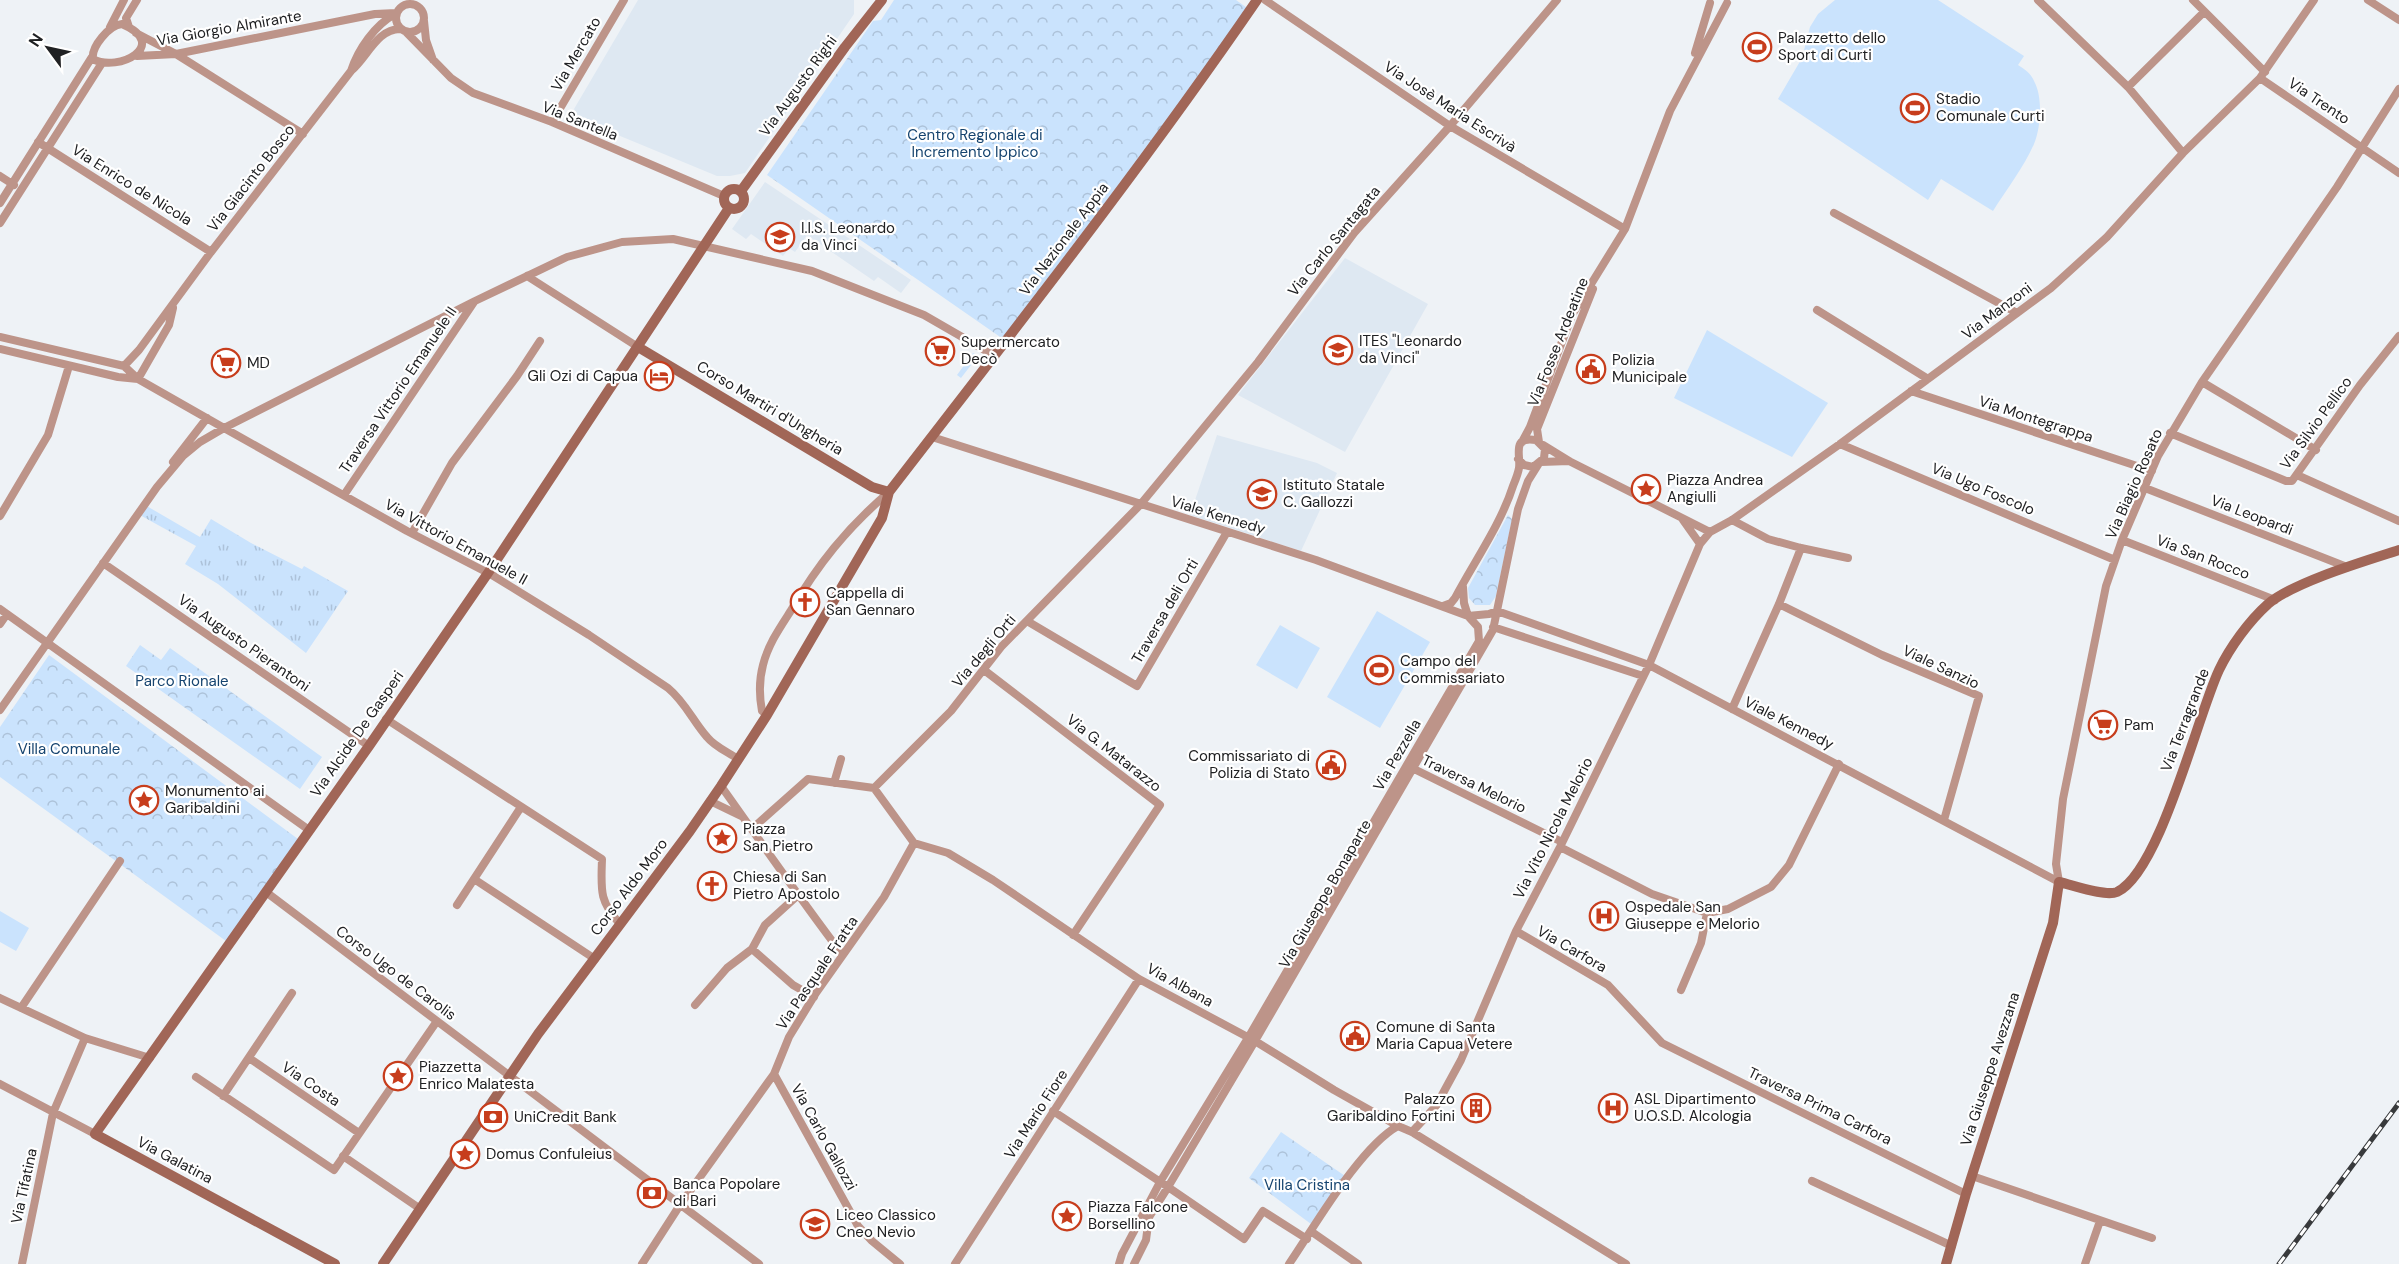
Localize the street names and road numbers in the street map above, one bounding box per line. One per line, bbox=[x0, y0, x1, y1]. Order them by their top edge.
street label: Via Giorgio Almirante bbox=[155, 5, 303, 51]
street label: Via Mercato bbox=[547, 13, 606, 95]
street label: Via Augusto Righi bbox=[755, 32, 841, 140]
street label: Via Josè Maria Escrivà bbox=[1380, 57, 1520, 157]
street label: Via Trento bbox=[2284, 73, 2354, 129]
street label: Via Santella bbox=[539, 97, 621, 145]
street label: Via Giacinto Bosco bbox=[203, 120, 299, 236]
street label: Via Enrico de Nicola bbox=[68, 140, 196, 230]
street label: Via Nazionale Appia bbox=[1015, 178, 1113, 300]
street label: Via Carlo Santagata bbox=[1283, 182, 1385, 300]
street label: Via Fosse Ardeatine bbox=[1523, 274, 1593, 410]
street label: Via Manzoni bbox=[1958, 278, 2036, 344]
street label: Traversa Vittorio Emanuele II bbox=[335, 303, 461, 477]
street label: Corso Martiri d'Ungheria bbox=[693, 356, 847, 460]
street label: Via Silvio Pellico bbox=[2275, 372, 2357, 474]
street label: Via Montegrappa bbox=[1976, 391, 2096, 447]
street label: Via Biagio Rosato bbox=[2101, 426, 2167, 542]
street label: Via Ugo Foscolo bbox=[1928, 458, 2038, 520]
street label: Via Leopardi bbox=[2208, 490, 2296, 540]
street label: Viale Kennedy bbox=[1168, 491, 1268, 539]
street label: Via Vittorio Emanuele II bbox=[381, 494, 531, 590]
street label: Via San Rocco bbox=[2153, 530, 2253, 584]
street label: Traversa deli Orti bbox=[1127, 555, 1203, 667]
street label: Via Augusto Pierantoni bbox=[174, 590, 314, 696]
street label: Via degli Orti bbox=[948, 610, 1020, 692]
street label: Viale Sanzio bbox=[1899, 641, 1983, 694]
street label: Via Terragrande bbox=[2156, 665, 2214, 775]
street label: Via Alcide De Gasperi bbox=[306, 667, 408, 801]
street label: Viale Kennedy bbox=[1741, 692, 1838, 754]
street label: Via G. Matarazzo bbox=[1063, 710, 1166, 796]
street label: Via Pezzella bbox=[1368, 715, 1426, 795]
street label: Traversa Melorio bbox=[1419, 750, 1530, 818]
street label: Via Vito Nicola Melorio bbox=[1509, 754, 1597, 902]
street label: Via Giuseppe Bonaparte bbox=[1274, 816, 1376, 972]
street label: Corso Aldo Moro bbox=[586, 834, 672, 940]
street label: Via Pasquale Fratta bbox=[771, 912, 863, 1034]
street label: Corso Ugo de Carolis bbox=[332, 921, 460, 1025]
street label: Via Carfora bbox=[1533, 921, 1611, 977]
street label: Via Albana bbox=[1143, 958, 1217, 1012]
street label: Via Giuseppe Avezzana bbox=[1956, 990, 2024, 1148]
street label: Via Costa bbox=[278, 1057, 344, 1111]
street label: Traversa Prima Carfora bbox=[1745, 1062, 1895, 1150]
street label: Via Mario Fiore bbox=[1000, 1065, 1072, 1163]
street label: Via Carlo Gallozzi bbox=[786, 1080, 862, 1194]
street label: Via Galatina bbox=[134, 1132, 216, 1188]
street label: Via Tifatina bbox=[6, 1146, 42, 1226]

